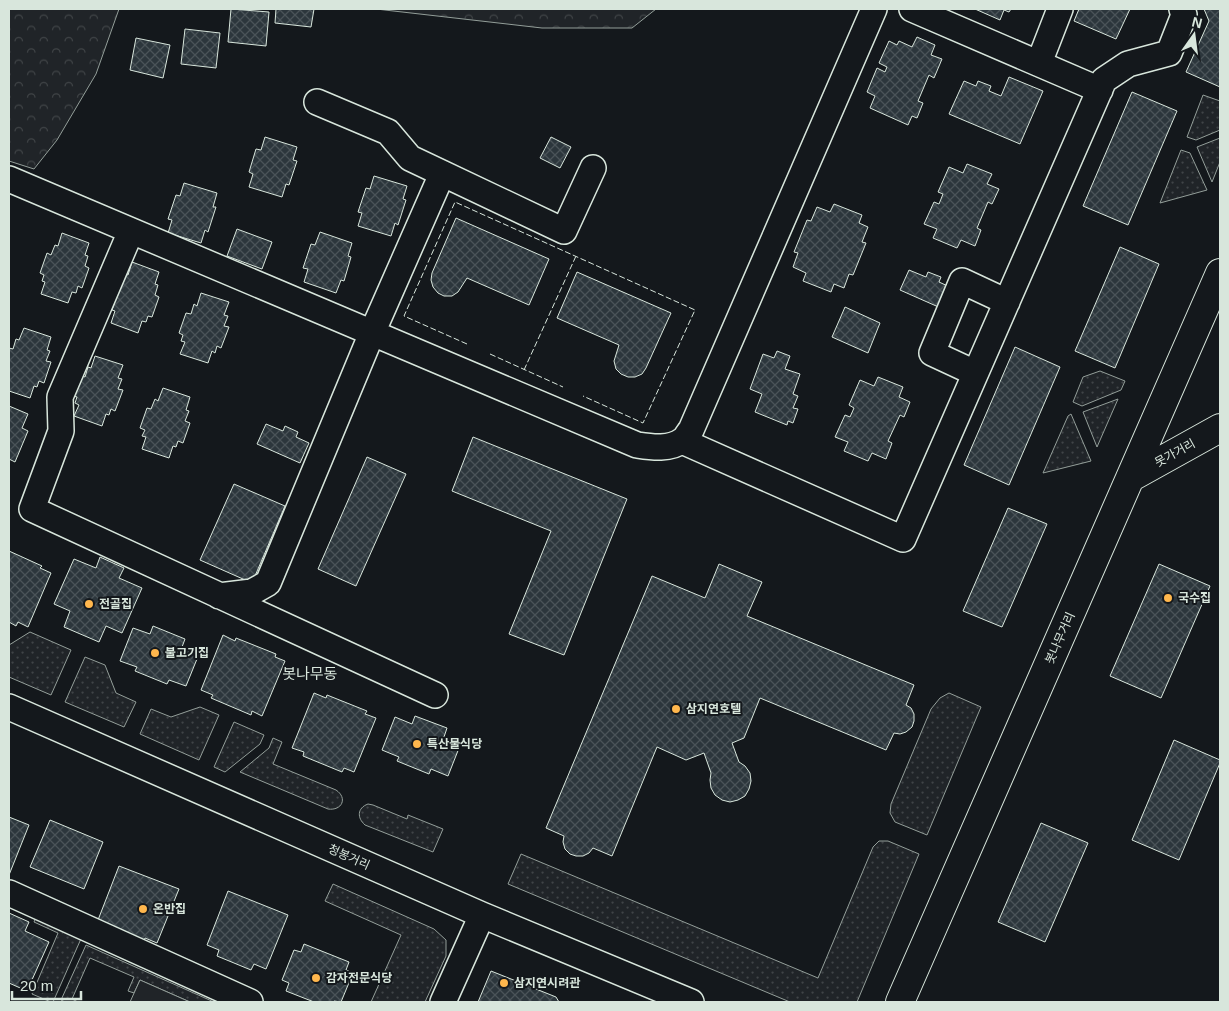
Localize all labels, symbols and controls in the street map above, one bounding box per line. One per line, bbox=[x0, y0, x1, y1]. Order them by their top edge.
north arrow bbox=[1169, 10, 1219, 60]
text: N bbox=[1190, 13, 1204, 31]
street label: 못가거리 bbox=[1152, 436, 1198, 470]
place label: 국수집 bbox=[1178, 591, 1211, 605]
marker: 국수집 bbox=[1162, 592, 1174, 604]
place label: 전골집 bbox=[99, 597, 132, 611]
marker: 전골집 bbox=[83, 598, 95, 610]
street label: 봇나무거리 bbox=[1042, 610, 1078, 666]
place label: 불고기집 bbox=[165, 646, 209, 660]
marker: 불고기집 bbox=[149, 647, 161, 659]
district label: 봇나무동 bbox=[282, 665, 338, 682]
place label: 삼지연호텔 bbox=[686, 702, 741, 716]
marker: 삼지연호텔 bbox=[670, 703, 682, 715]
place label: 특산물식당 bbox=[427, 737, 482, 751]
marker: 특산물식당 bbox=[411, 738, 423, 750]
street label: 청봉거리 bbox=[326, 842, 372, 872]
place label: 온반집 bbox=[153, 902, 186, 916]
marker: 온반집 bbox=[137, 903, 149, 915]
scale bar bbox=[12, 968, 81, 1000]
place label: 감자전문식당 bbox=[326, 971, 392, 985]
marker: 감자전문식당 bbox=[310, 972, 322, 984]
place label: 삼지연시려관 bbox=[514, 976, 580, 990]
text: 20 m bbox=[20, 977, 53, 994]
marker: 삼지연시려관 bbox=[498, 977, 510, 989]

